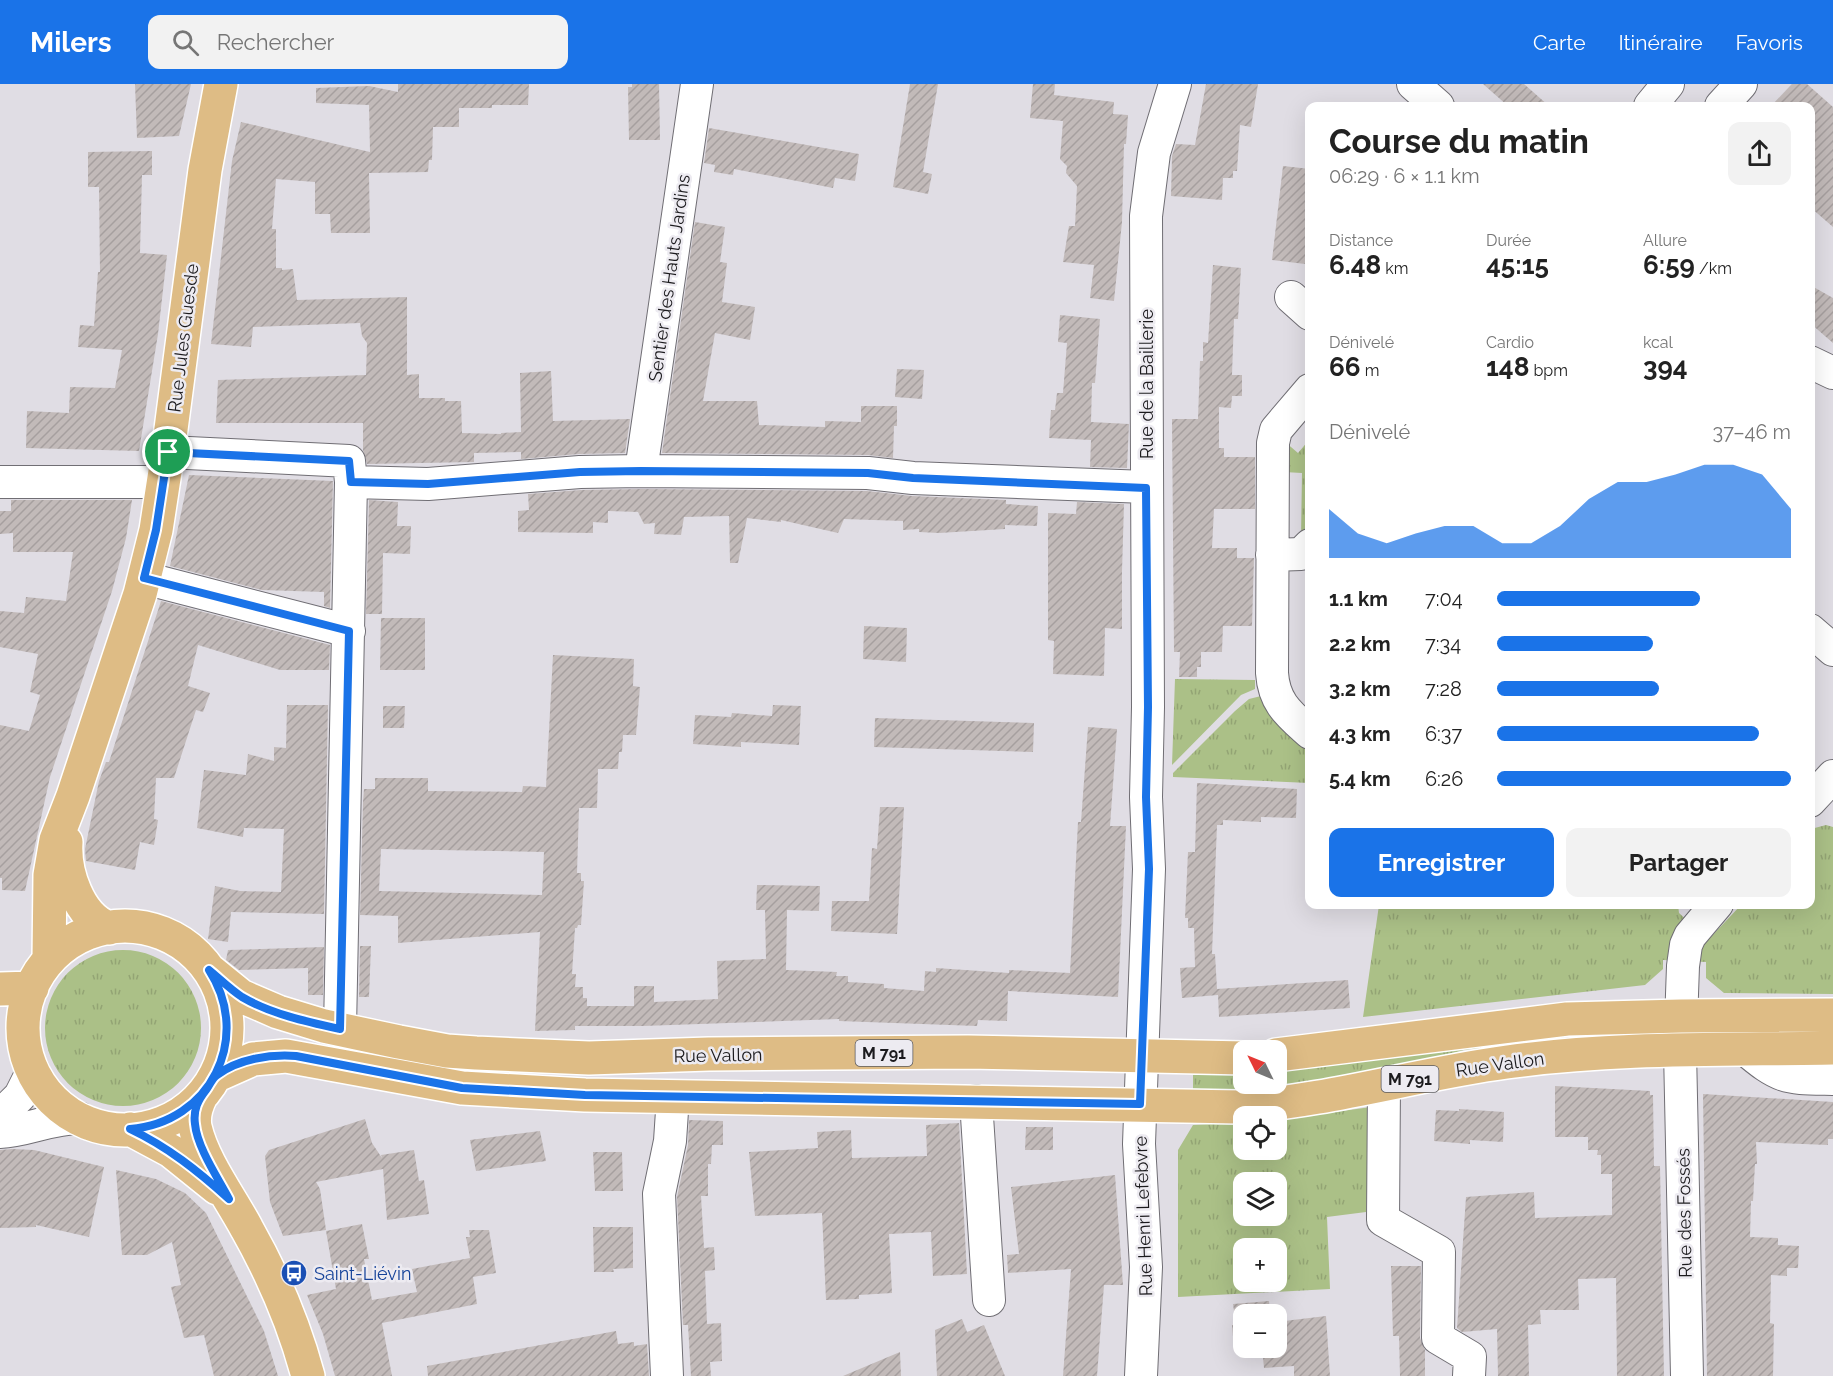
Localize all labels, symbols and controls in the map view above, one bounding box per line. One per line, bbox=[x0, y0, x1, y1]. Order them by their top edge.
search box bbox=[148, 15, 568, 69]
text: Milers bbox=[30, 26, 112, 59]
icon: search bbox=[169, 26, 202, 59]
text: Rechercher bbox=[217, 29, 334, 55]
text: Carte bbox=[1533, 30, 1585, 55]
text: Itinéraire bbox=[1618, 30, 1702, 55]
text: Favoris bbox=[1735, 30, 1803, 55]
text: Course du matin bbox=[1329, 122, 1589, 161]
button: share bbox=[1728, 122, 1791, 185]
text: 06:29 · 6 × 1.1 km bbox=[1329, 164, 1480, 188]
street label: Sentier des Hauts Jardins bbox=[644, 173, 694, 383]
text: Distance bbox=[1329, 231, 1393, 250]
text: Durée bbox=[1486, 231, 1531, 250]
text: Allure bbox=[1643, 231, 1687, 250]
text: 6.48 bbox=[1329, 250, 1381, 280]
text: 45:15 bbox=[1486, 250, 1549, 280]
text: 6:59 bbox=[1643, 250, 1695, 280]
text: km bbox=[1381, 259, 1408, 278]
text: /km bbox=[1695, 259, 1732, 278]
street label: Rue Jules Guesde bbox=[163, 262, 203, 414]
street label: Rue de la Baillerie bbox=[1136, 309, 1157, 459]
text: Dénivelé bbox=[1329, 333, 1394, 352]
text: Cardio bbox=[1486, 333, 1534, 352]
text: kcal bbox=[1643, 333, 1673, 352]
text: 66 bbox=[1329, 352, 1361, 382]
text: 148 bbox=[1486, 352, 1529, 382]
text: 394 bbox=[1643, 352, 1688, 382]
text: m bbox=[1361, 361, 1379, 380]
text: bpm bbox=[1529, 361, 1568, 380]
text: Dénivelé bbox=[1329, 420, 1410, 444]
text: 37–46 m bbox=[1713, 420, 1791, 444]
pin bbox=[142, 426, 193, 477]
icon: arrive bbox=[151, 435, 184, 468]
text: 1.1 km bbox=[1329, 587, 1388, 611]
text: 7:04 bbox=[1425, 587, 1463, 611]
text: 2.2 km bbox=[1329, 632, 1391, 656]
text: 7:34 bbox=[1425, 632, 1461, 656]
text: 3.2 km bbox=[1329, 677, 1391, 701]
text: 7:28 bbox=[1425, 677, 1462, 701]
text: 4.3 km bbox=[1329, 722, 1391, 746]
text: 6:37 bbox=[1425, 722, 1462, 746]
text: 5.4 km bbox=[1329, 767, 1391, 791]
text: 6:26 bbox=[1425, 767, 1463, 791]
button: Enregistrer bbox=[1329, 828, 1554, 897]
button: Partager bbox=[1566, 828, 1791, 897]
road number: M 791 bbox=[856, 1040, 912, 1066]
north arrow bbox=[1233, 1040, 1287, 1094]
map controls bbox=[1233, 1040, 1287, 1358]
street label: Rue Vallon bbox=[673, 1044, 763, 1066]
street label: Rue Vallon bbox=[1454, 1047, 1546, 1081]
road number: M 791 bbox=[1382, 1066, 1438, 1092]
button: locate bbox=[1233, 1106, 1287, 1160]
street label: Rue Henri Lefebvre bbox=[1130, 1135, 1156, 1297]
street label: Rue des Fossés bbox=[1672, 1148, 1696, 1278]
button: layers bbox=[1233, 1172, 1287, 1226]
button: + bbox=[1233, 1238, 1287, 1292]
bus stop icon: Saint-Liévin bbox=[279, 1258, 309, 1288]
place label: Saint-Liévin bbox=[314, 1263, 411, 1284]
button: − bbox=[1233, 1304, 1287, 1358]

